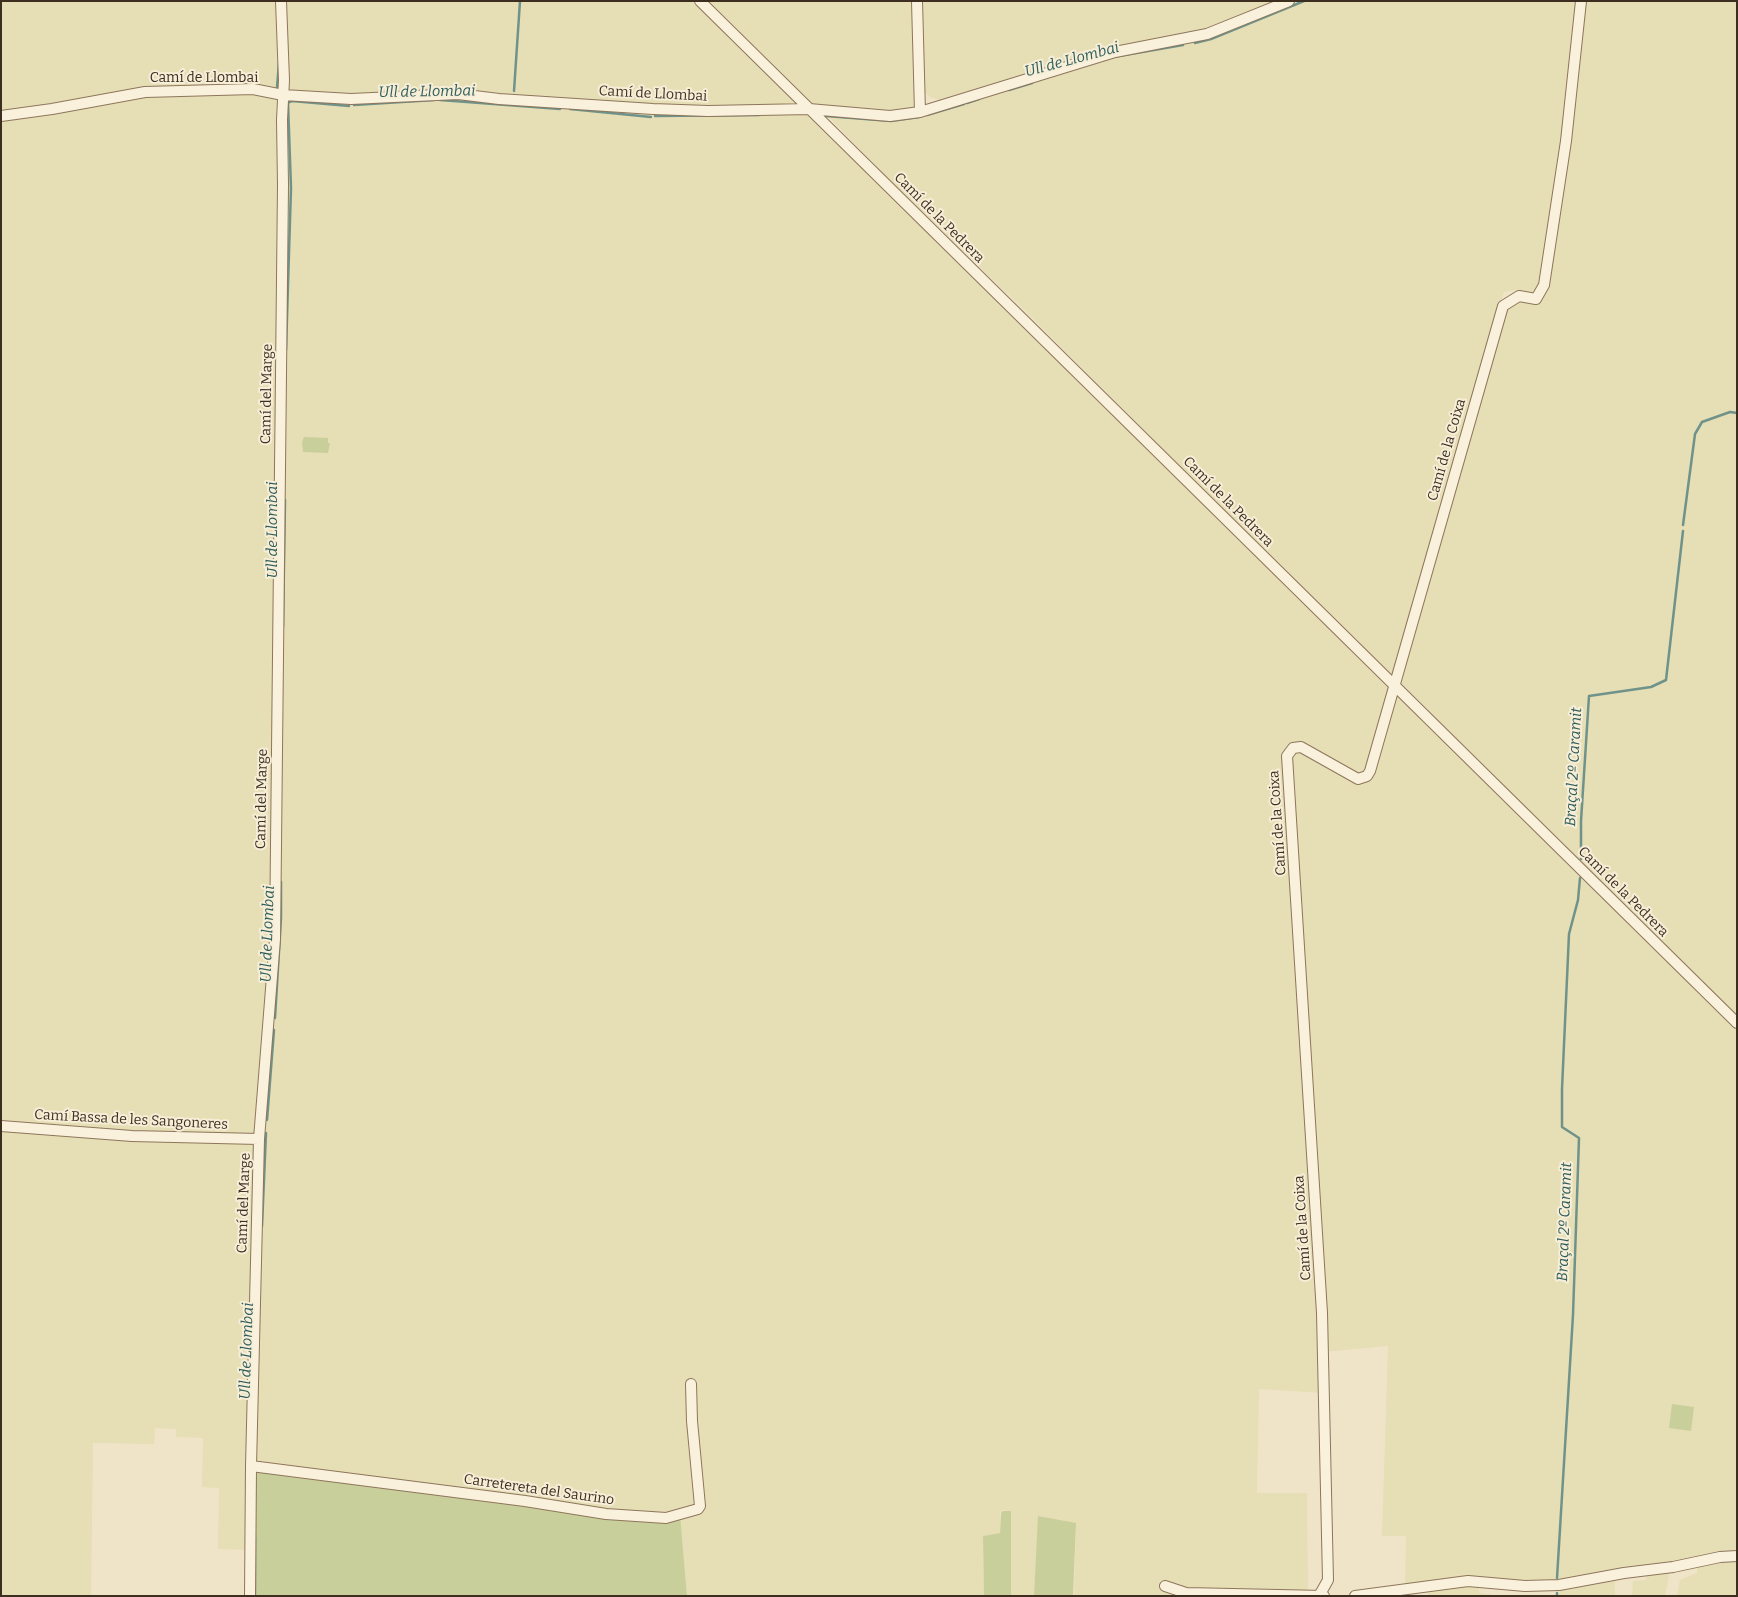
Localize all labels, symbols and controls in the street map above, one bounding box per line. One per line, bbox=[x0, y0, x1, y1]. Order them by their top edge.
water label: Ull de Llombai bbox=[1023, 39, 1121, 81]
street label: Camí de Llombai bbox=[150, 70, 258, 86]
water label: Ull de Llombai bbox=[378, 82, 476, 102]
street label: Camí de Llombai bbox=[598, 83, 708, 105]
street label: Camí de la Pedrera bbox=[890, 169, 988, 267]
street label: Camí del Marge bbox=[258, 344, 276, 444]
street label: Camí de la Coixa bbox=[1424, 397, 1470, 503]
street label: Camí de la Pedrera bbox=[1179, 453, 1277, 551]
water label: Ull de Llombai bbox=[264, 481, 282, 579]
water label: Braçal 2º Caramit bbox=[1562, 707, 1586, 827]
street label: Camí del Marge bbox=[253, 749, 271, 849]
street label: Camí de la Coixa bbox=[1266, 770, 1290, 876]
street label: Camí de la Pedrera bbox=[1574, 843, 1672, 941]
water label: Ull de Llombai bbox=[257, 885, 279, 983]
street label: Camí Bassa de les Sangoneres bbox=[34, 1107, 228, 1133]
street label: Camí del Marge bbox=[234, 1152, 254, 1254]
water label: Braçal 2º Caramit bbox=[1554, 1162, 1576, 1282]
street label: Camí de la Coixa bbox=[1291, 1175, 1315, 1281]
water label: Ull de Llombai bbox=[236, 1302, 258, 1400]
street label: Carretereta del Saurino bbox=[463, 1471, 615, 1509]

